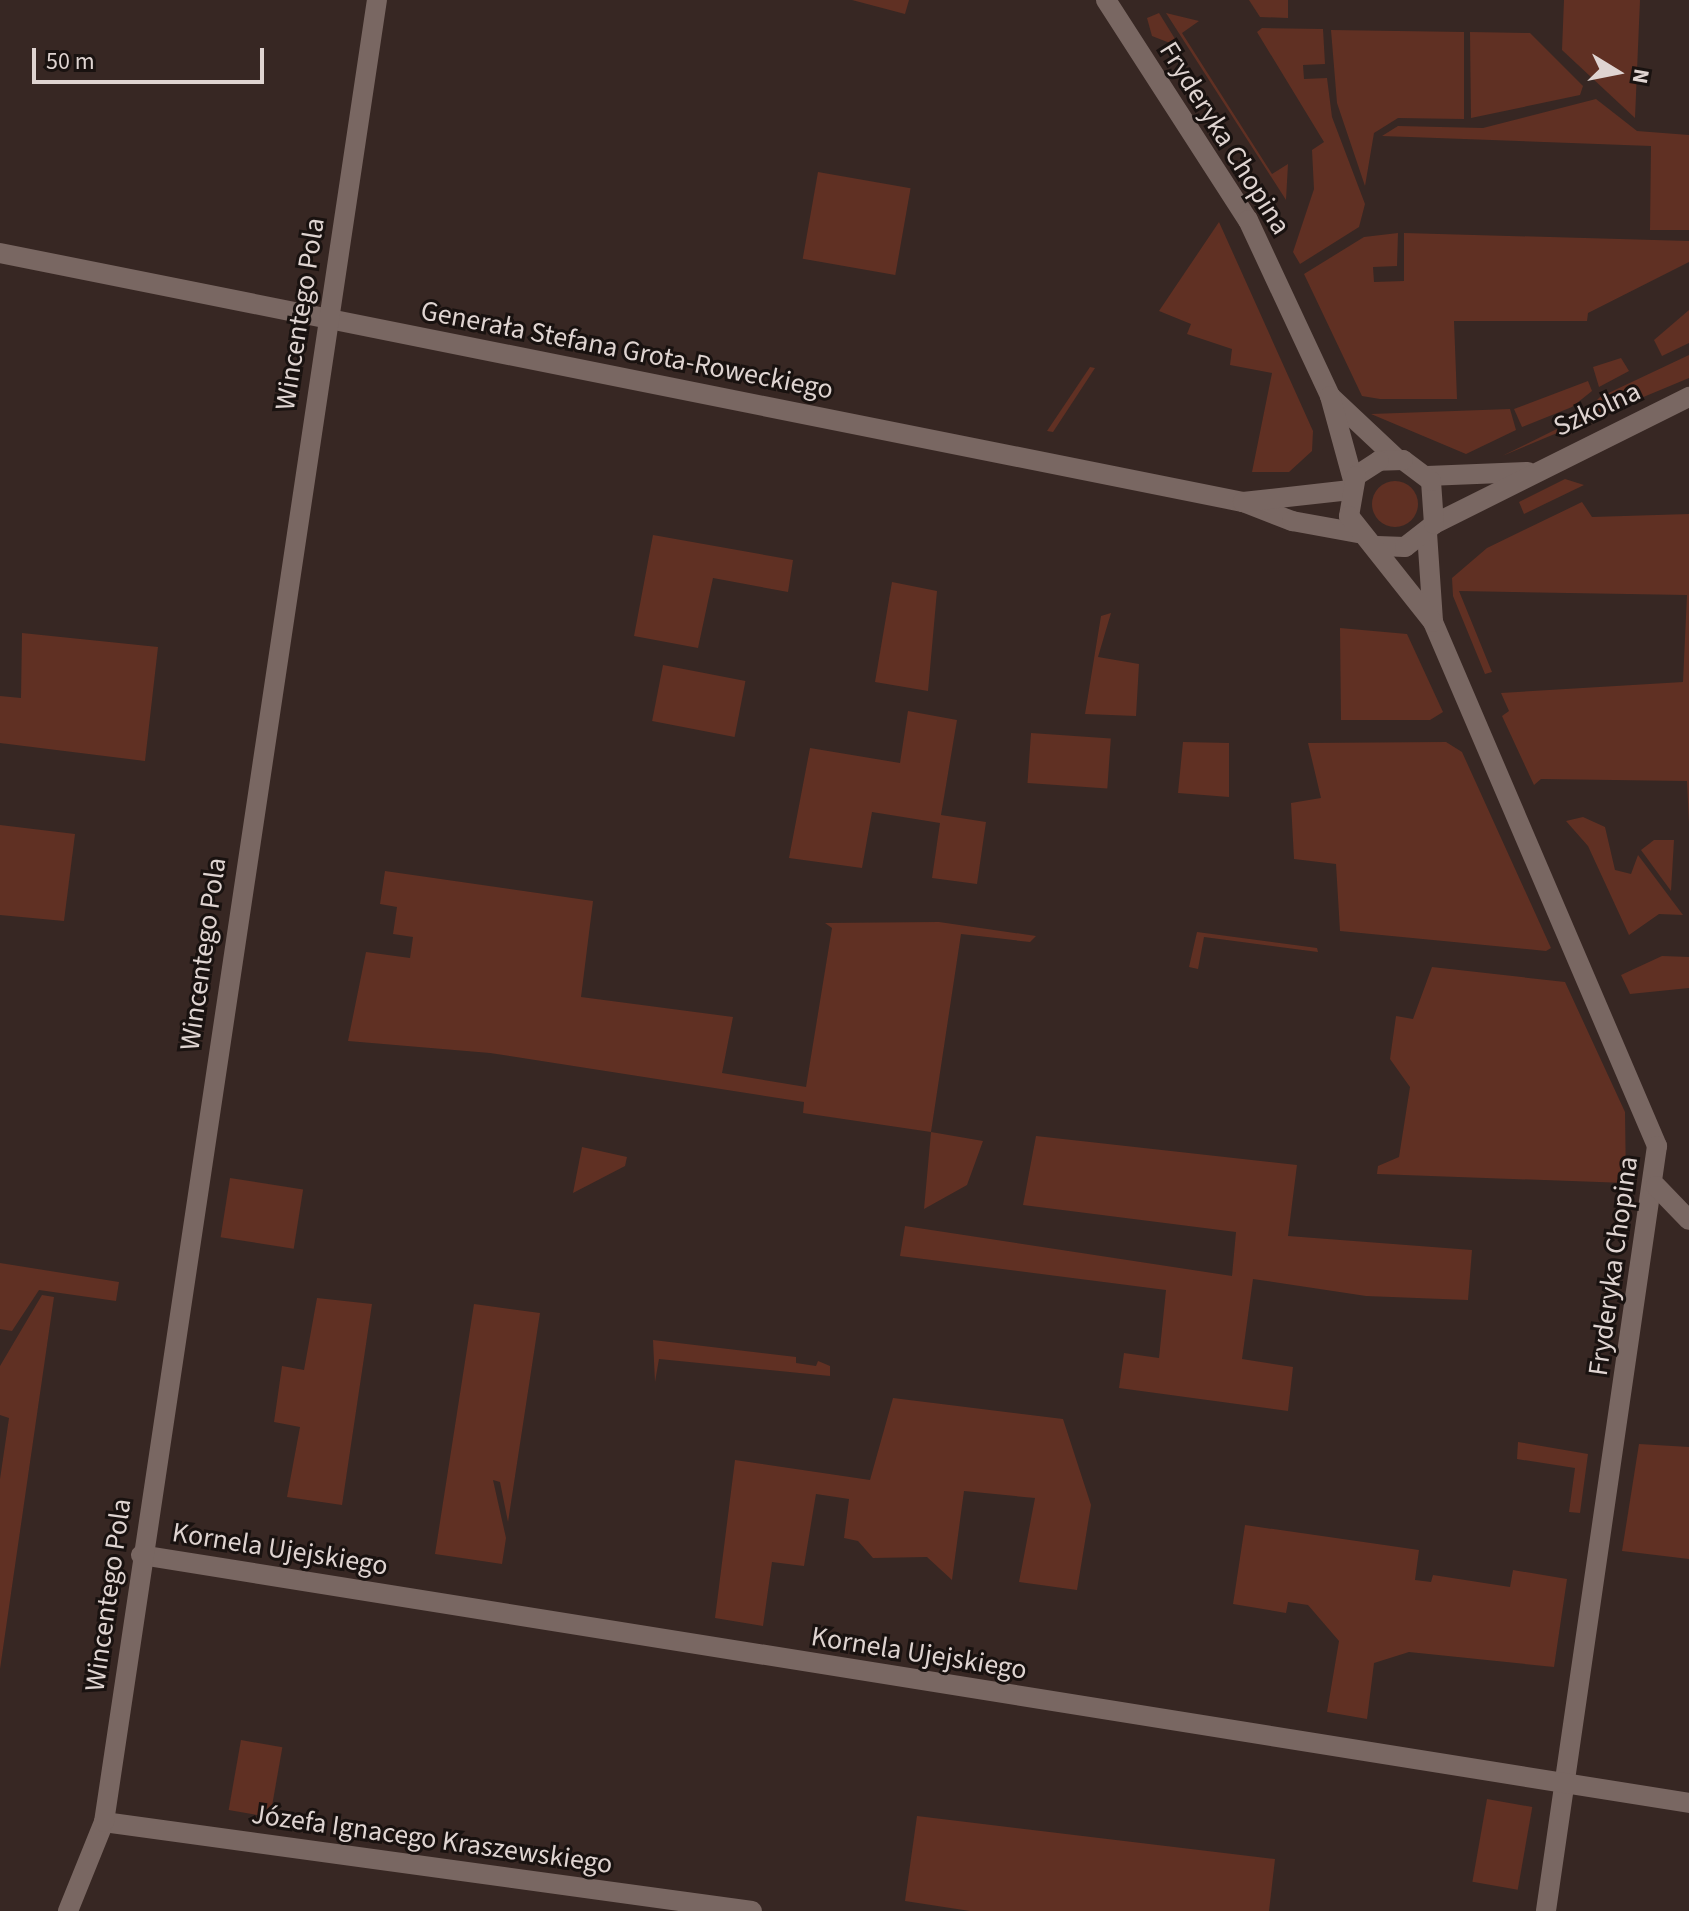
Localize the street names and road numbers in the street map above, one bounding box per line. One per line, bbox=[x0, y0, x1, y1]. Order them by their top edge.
street label: Fryderyka Chopina bbox=[1152, 35, 1298, 241]
street label: Wincentego Pola bbox=[268, 215, 332, 413]
street label: Generała Stefana Grota-Roweckiego bbox=[418, 294, 836, 406]
street label: Szkolna bbox=[1548, 374, 1646, 444]
street label: Wincentego Pola bbox=[173, 855, 233, 1053]
street label: Fryderyka Chopina bbox=[1581, 1154, 1645, 1378]
street label: Wincentego Pola bbox=[78, 1496, 138, 1694]
street label: Kornela Ujejskiego bbox=[170, 1515, 390, 1583]
street label: Kornela Ujejskiego bbox=[809, 1619, 1029, 1687]
street label: Józefa Ignacego Kraszewskiego bbox=[249, 1797, 615, 1881]

